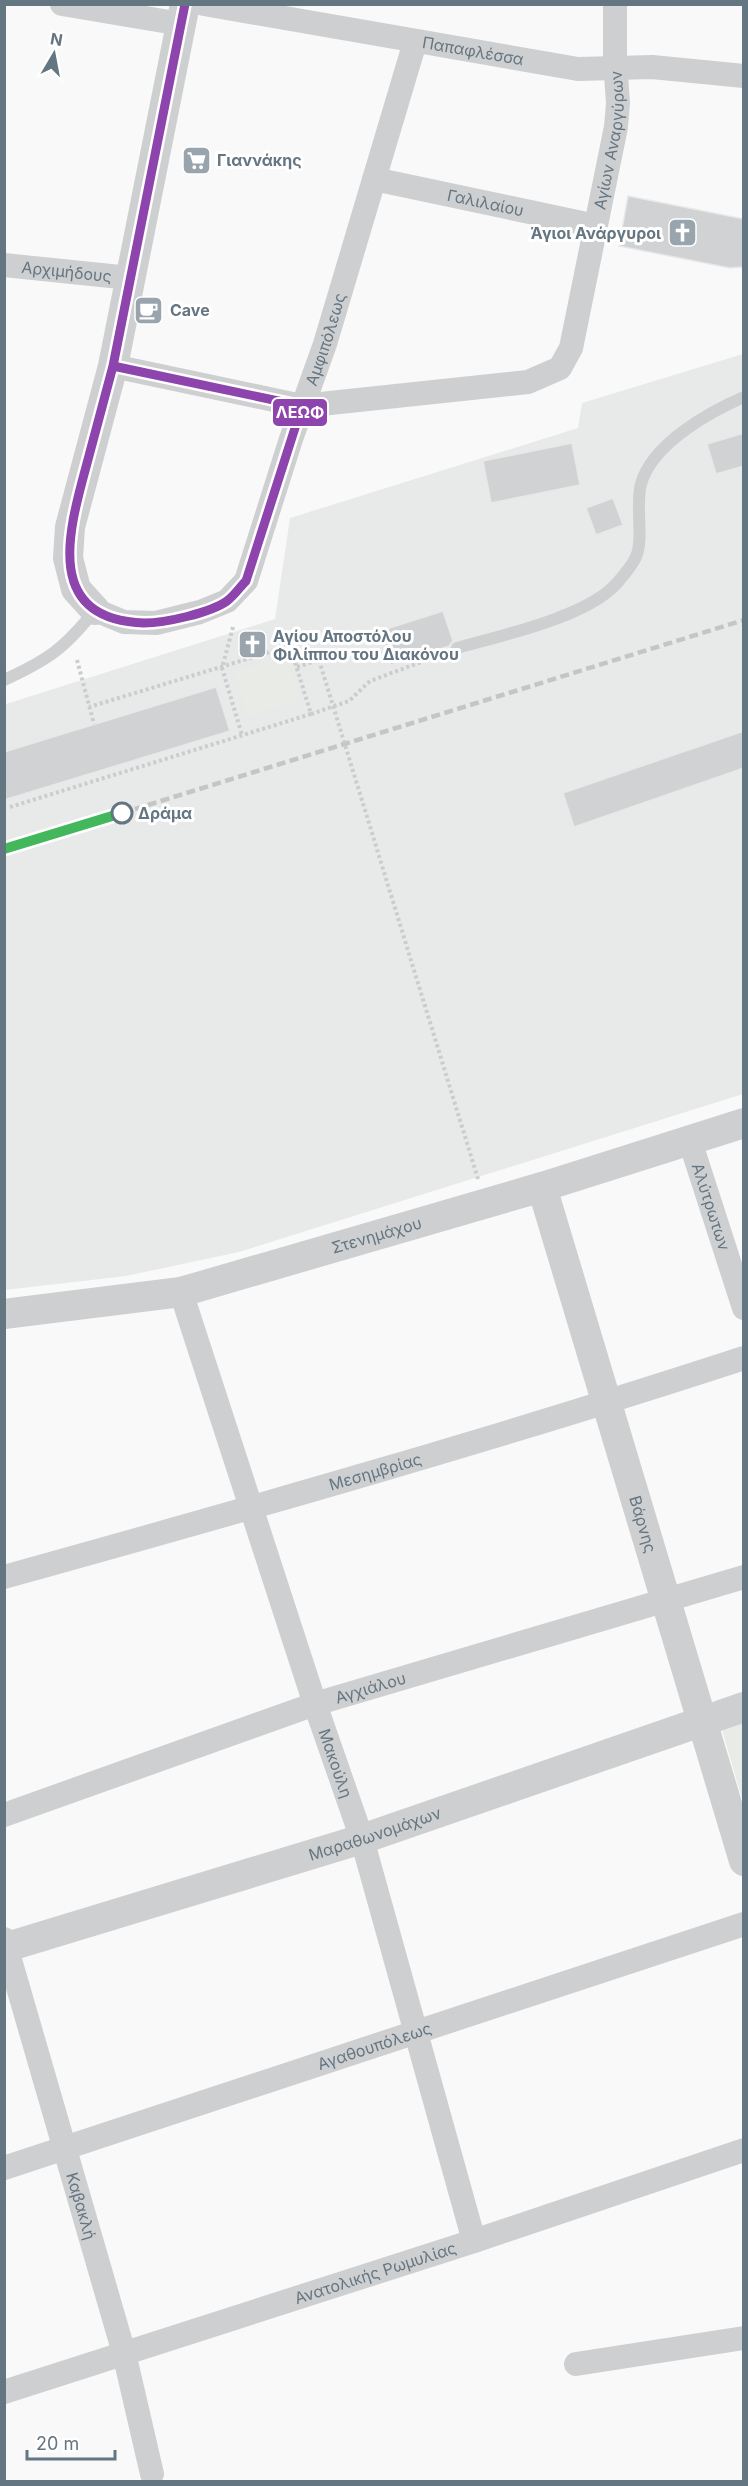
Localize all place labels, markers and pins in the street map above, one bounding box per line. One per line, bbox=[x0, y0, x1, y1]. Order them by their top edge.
supermarket icon: Γιαννάκης bbox=[180, 144, 212, 176]
place label: Γιαννάκης bbox=[217, 150, 302, 170]
church icon: Άγιοι Ανάργυροι bbox=[666, 217, 698, 249]
place label: Άγιοι Ανάργυροι bbox=[531, 223, 661, 243]
cafe icon: Cave bbox=[133, 294, 165, 326]
place label: Cave bbox=[170, 300, 210, 320]
place label: Αγίου Αποστόλου Φιλίππου του Διακόνου bbox=[273, 626, 459, 664]
church icon: Αγίου Αποστόλου Φιλίππου του Διακόνου bbox=[236, 629, 268, 661]
marker: Δράμα bbox=[111, 802, 133, 824]
place label: Δράμα bbox=[138, 803, 192, 823]

